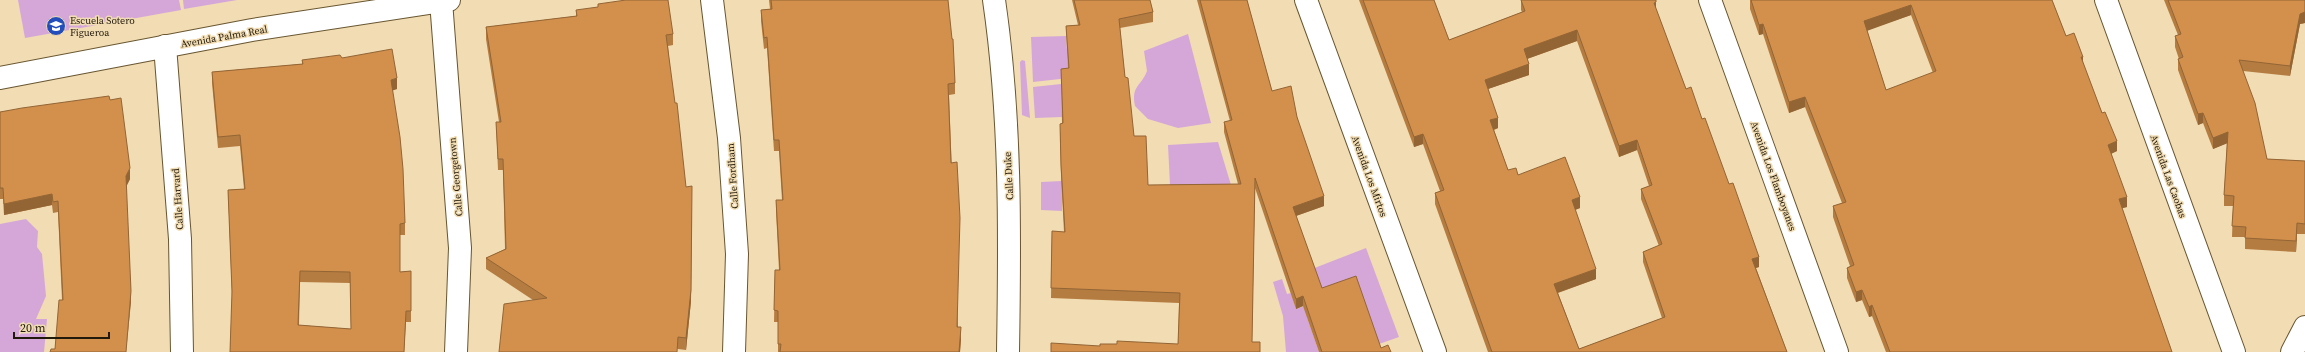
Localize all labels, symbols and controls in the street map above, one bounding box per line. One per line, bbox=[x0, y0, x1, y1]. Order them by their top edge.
place label: Escuela Sotero Figueroa bbox=[70, 14, 135, 39]
school or university icon: Escuela Sotero Figueroa bbox=[45, 15, 67, 37]
street label: Avenida Palma Real bbox=[180, 22, 269, 51]
street label: Avenida Los Flamboyanes bbox=[1748, 120, 1799, 233]
street label: Avenida Las Caobas bbox=[2147, 133, 2190, 220]
street label: Avenida Los Mirtos bbox=[1349, 134, 1390, 219]
street label: Calle Georgetown bbox=[446, 137, 465, 217]
street label: Calle Fordham bbox=[724, 143, 741, 209]
street label: Calle Duke bbox=[1001, 152, 1016, 200]
street label: Calle Harvard bbox=[169, 167, 186, 230]
scale bar bbox=[14, 314, 109, 340]
text: 20 m bbox=[20, 320, 46, 336]

